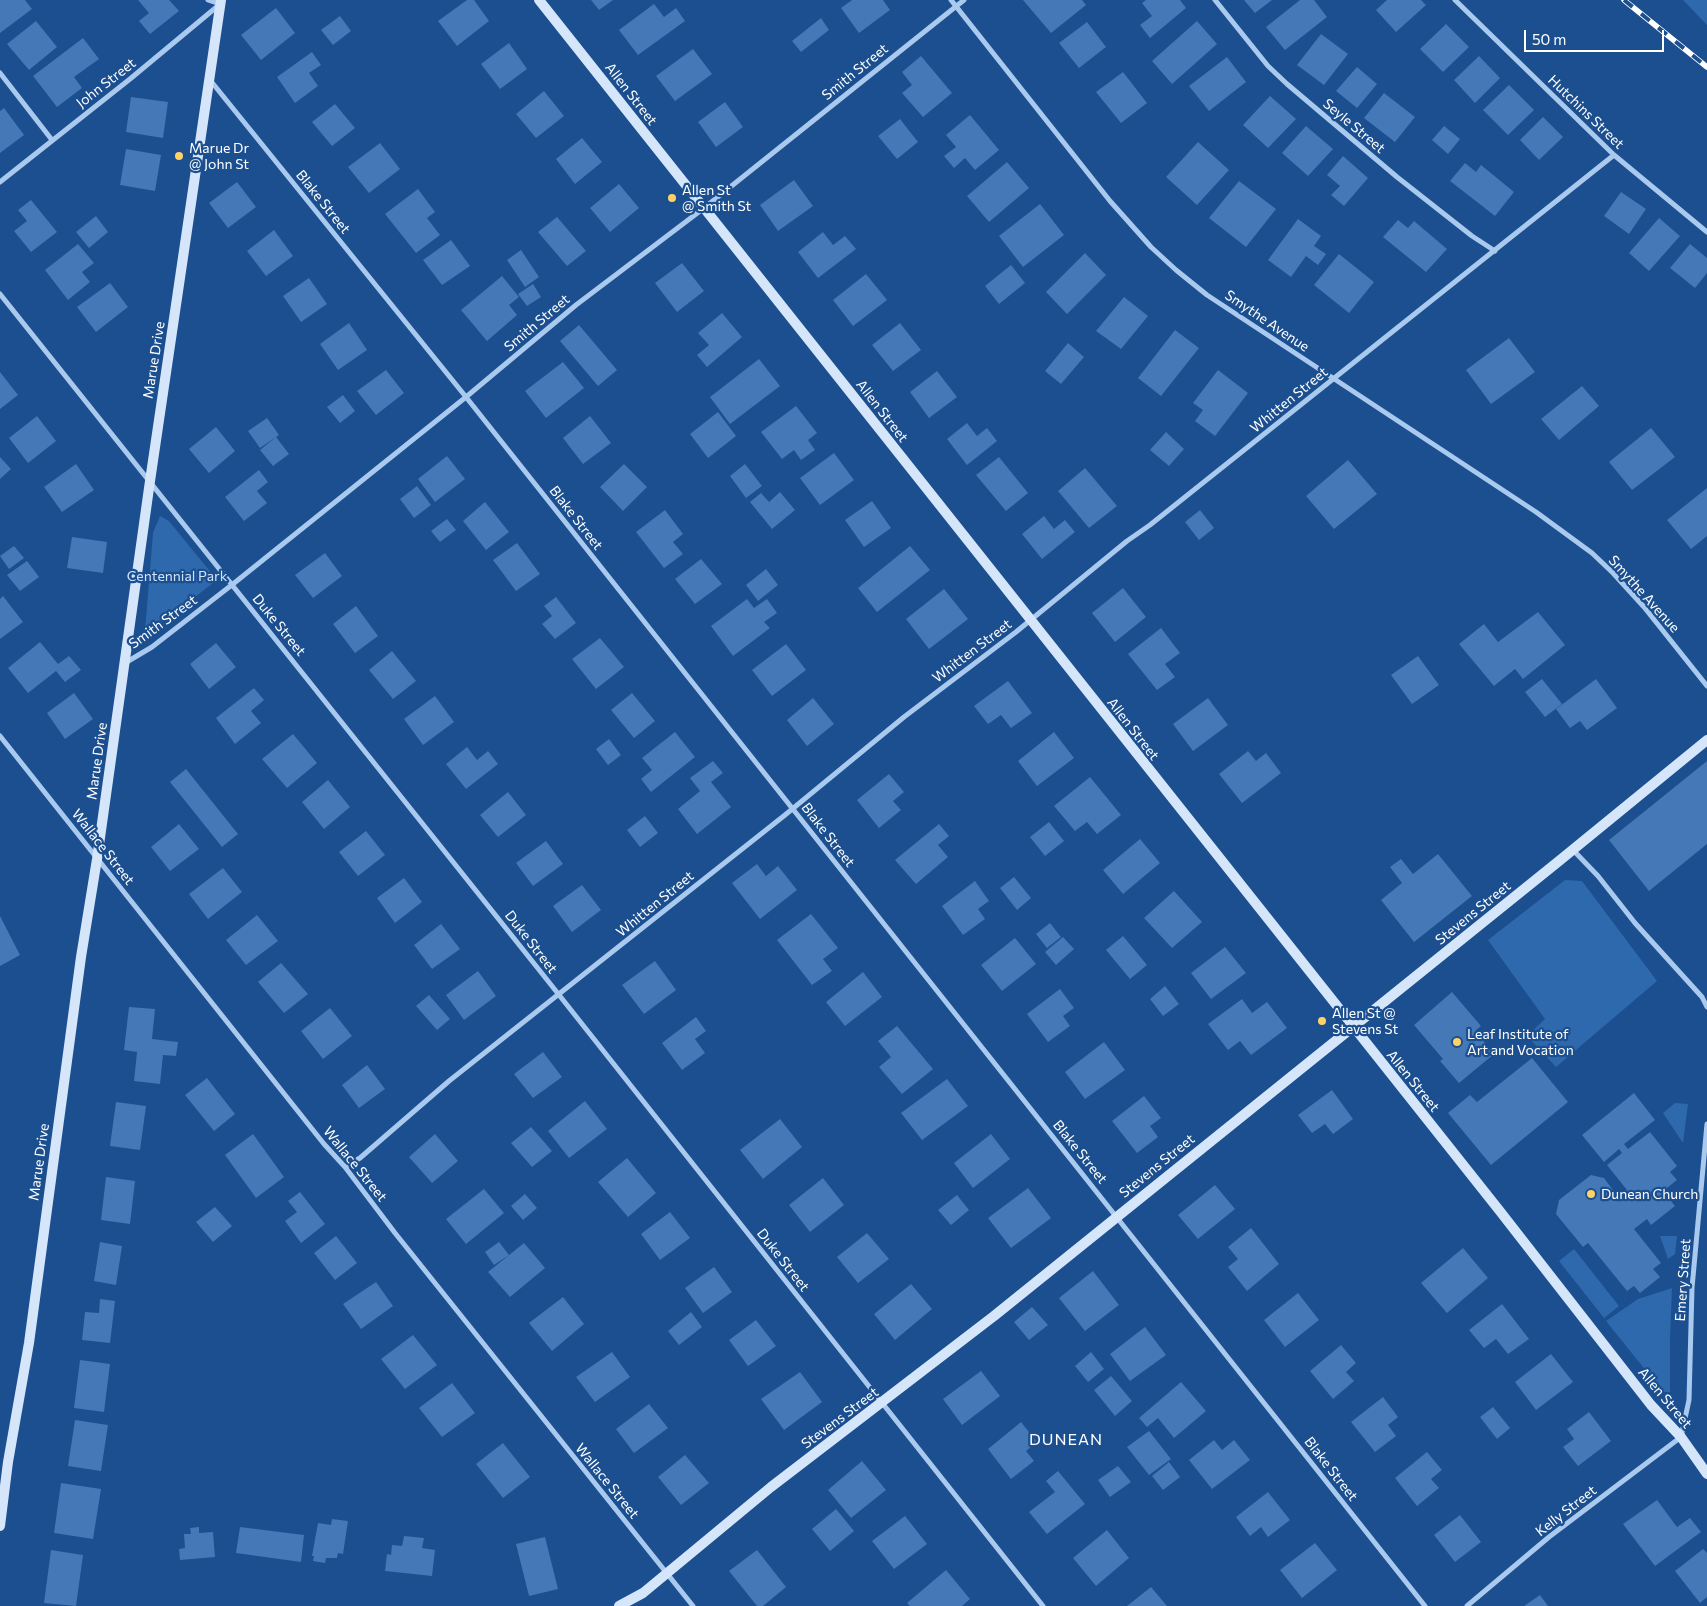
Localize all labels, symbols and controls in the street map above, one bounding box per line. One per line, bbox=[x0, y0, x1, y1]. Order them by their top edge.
scale bar bbox=[1527, 20, 1667, 52]
text: 50 m bbox=[1532, 30, 1566, 48]
street label: Smith Street bbox=[819, 40, 891, 104]
street label: John Street bbox=[73, 55, 139, 111]
street label: Allen Street bbox=[601, 60, 661, 128]
street label: Hutchins Street bbox=[1545, 72, 1627, 152]
street label: Seyle Street bbox=[1320, 95, 1388, 157]
place label: Marue Dr @ John St bbox=[189, 140, 249, 172]
marker: Marue Dr @ John St bbox=[173, 150, 185, 162]
street label: Blake Street bbox=[292, 167, 354, 237]
place label: Allen St @ Smith St bbox=[682, 182, 751, 214]
marker: Allen St @ Smith St bbox=[666, 192, 678, 204]
street label: Smythe Avenue bbox=[1222, 287, 1312, 355]
street label: Smith Street bbox=[501, 291, 573, 355]
street label: Marue Drive bbox=[140, 320, 168, 400]
street label: Whitten Street bbox=[1247, 364, 1331, 436]
street label: Allen Street bbox=[852, 377, 912, 445]
street label: Blake Street bbox=[546, 483, 606, 553]
street label: Smythe Avenue bbox=[1605, 552, 1683, 636]
park label: Centennial Park bbox=[127, 568, 227, 584]
street label: Duke Street bbox=[249, 591, 309, 659]
street label: Smith Street bbox=[126, 592, 200, 652]
street label: Whitten Street bbox=[929, 616, 1015, 686]
street label: Allen Street bbox=[1103, 695, 1163, 763]
street label: Marue Drive bbox=[83, 721, 111, 801]
street label: Blake Street bbox=[798, 800, 858, 870]
street label: Wallace Street bbox=[68, 806, 138, 888]
street label: Whitten Street bbox=[613, 868, 697, 940]
street label: Stevens Street bbox=[1432, 878, 1514, 948]
street label: Duke Street bbox=[501, 907, 561, 977]
place label: Allen St @ Stevens St bbox=[1332, 1005, 1398, 1038]
marker: Allen St @ Stevens St bbox=[1316, 1015, 1328, 1027]
place label: Leaf Institute of Art and Vocation bbox=[1467, 1026, 1574, 1058]
marker: Leaf Institute of Art and Vocation bbox=[1451, 1036, 1463, 1048]
street label: Allen Street bbox=[1383, 1047, 1443, 1115]
street label: Blake Street bbox=[1049, 1117, 1111, 1187]
street label: Marue Drive bbox=[25, 1122, 53, 1202]
street label: Wallace Street bbox=[320, 1123, 390, 1205]
street label: Stevens Street bbox=[1116, 1131, 1198, 1201]
place label: Dunean Church bbox=[1601, 1186, 1698, 1202]
marker: Dunean Church bbox=[1585, 1188, 1597, 1200]
street label: Duke Street bbox=[753, 1225, 813, 1295]
street label: Emery Street bbox=[1672, 1238, 1694, 1322]
street label: Allen Street bbox=[1635, 1364, 1695, 1432]
street label: Stevens Street bbox=[798, 1384, 882, 1452]
district label: DUNEAN bbox=[1028, 1430, 1104, 1450]
street label: Blake Street bbox=[1301, 1434, 1361, 1504]
street label: Wallace Street bbox=[572, 1440, 642, 1522]
street label: Kelly Street bbox=[1532, 1482, 1600, 1540]

